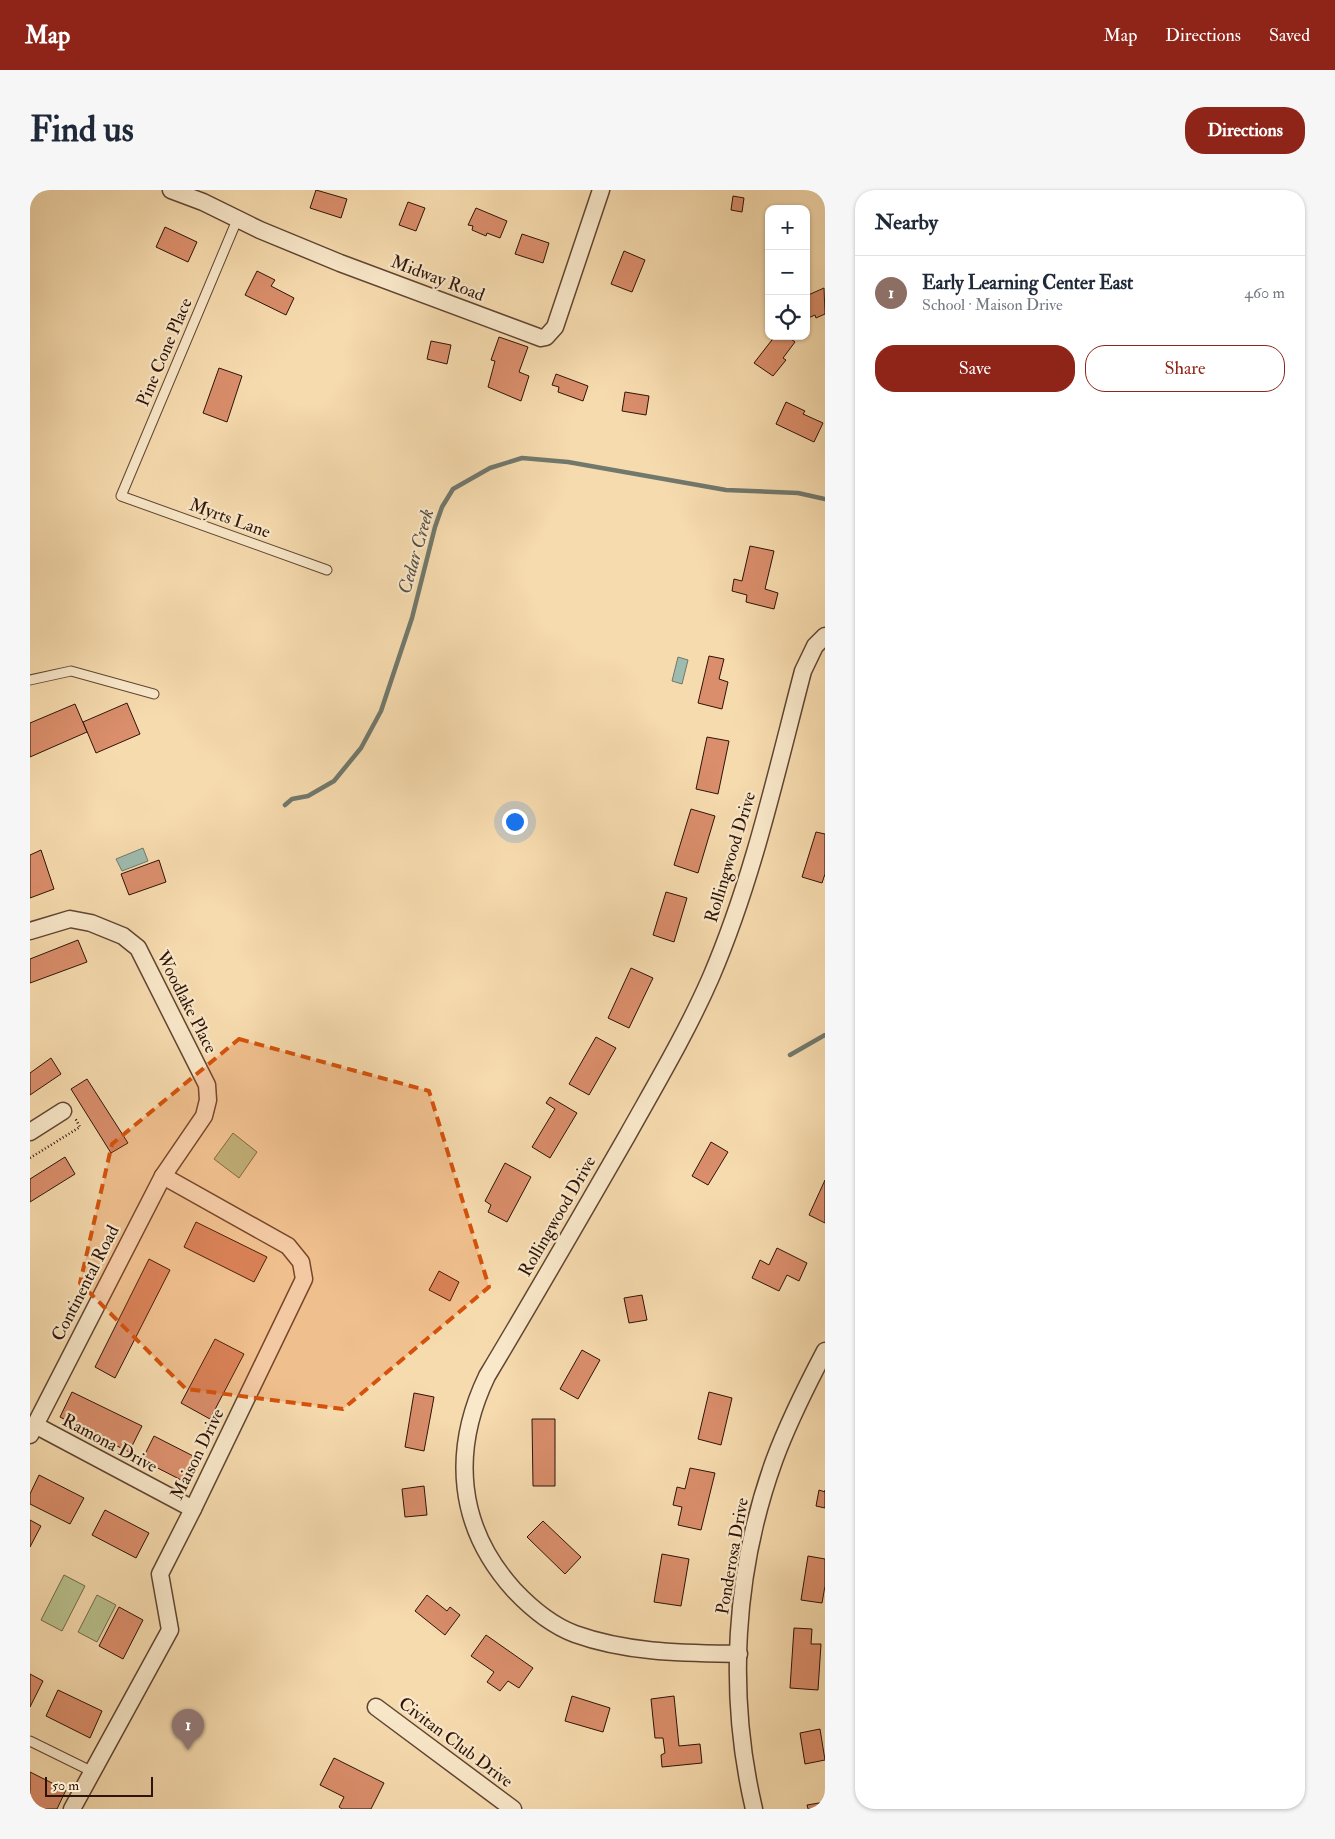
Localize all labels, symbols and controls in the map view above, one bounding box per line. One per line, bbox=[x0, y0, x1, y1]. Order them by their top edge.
text: Map bbox=[25, 20, 70, 51]
text: Map bbox=[1104, 24, 1137, 47]
text: Directions bbox=[1165, 24, 1241, 47]
text: Saved bbox=[1269, 24, 1310, 47]
button: Directions bbox=[1185, 107, 1305, 154]
text: Find us bbox=[30, 108, 134, 152]
map controls bbox=[765, 205, 810, 340]
button: + bbox=[765, 205, 810, 250]
text: Nearby bbox=[875, 209, 938, 236]
street label: Midway Road bbox=[388, 250, 488, 307]
button: − bbox=[765, 250, 810, 295]
text: Early Learning Center East bbox=[922, 271, 1133, 295]
text: 1 bbox=[888, 283, 894, 303]
text: 460 m bbox=[1244, 283, 1285, 303]
street label: Pine Cone Place bbox=[131, 294, 198, 410]
button: locate bbox=[765, 295, 810, 340]
text: School · Maison Drive bbox=[922, 295, 1063, 315]
button: Save bbox=[875, 345, 1075, 392]
button: Share bbox=[1085, 345, 1285, 392]
street label: Myrts Lane bbox=[186, 493, 274, 544]
water label: Cedar Creek bbox=[392, 506, 440, 597]
street label: Rollingwood Drive bbox=[700, 788, 761, 925]
your location bbox=[502, 809, 528, 835]
street label: Woodlake Place bbox=[150, 946, 222, 1058]
street label: Rollingwood Drive bbox=[514, 1151, 602, 1281]
street label: Continental Road bbox=[46, 1221, 125, 1345]
street label: Maison Drive bbox=[165, 1404, 230, 1504]
street label: Ramona Drive bbox=[58, 1409, 162, 1478]
street label: Ponderosa Drive bbox=[711, 1495, 754, 1616]
street label: Civitan Club Drive bbox=[394, 1692, 518, 1793]
pin: 1 bbox=[172, 1709, 204, 1750]
scale bar bbox=[45, 1774, 152, 1797]
text: 50 m bbox=[52, 1777, 79, 1794]

